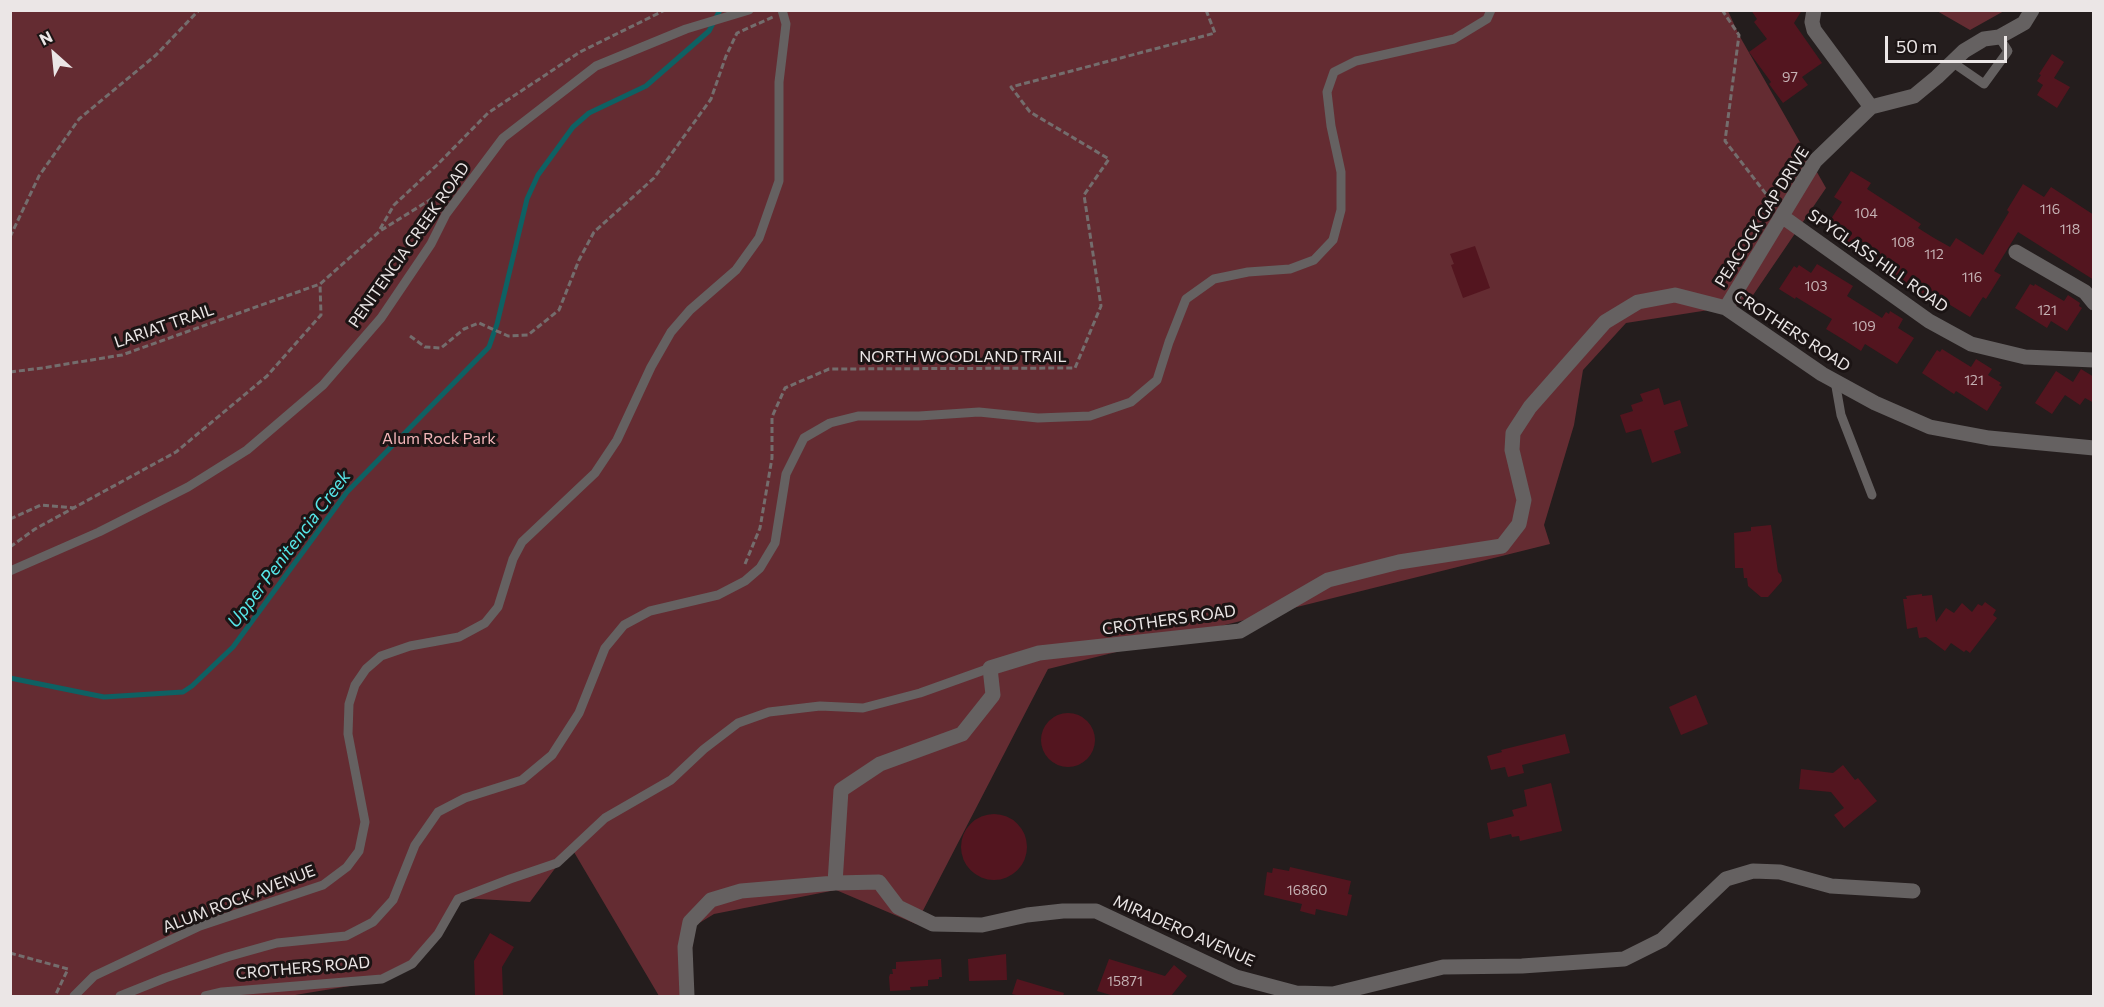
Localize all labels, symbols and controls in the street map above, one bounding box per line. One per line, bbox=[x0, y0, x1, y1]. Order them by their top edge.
north arrow bbox=[24, 24, 84, 84]
scale bar bbox=[1888, 24, 2010, 62]
text: N bbox=[36, 26, 55, 49]
text: 50 m bbox=[1896, 35, 1937, 57]
house number: 97 bbox=[1782, 69, 1798, 85]
street label: PEACOCK GAP DRIVE bbox=[1711, 143, 1813, 291]
street label: PENITENCIA CREEK ROAD bbox=[344, 158, 474, 332]
house number: 116 bbox=[2040, 201, 2060, 217]
street label: SPYGLASS HILL ROAD bbox=[1804, 205, 1952, 317]
house number: 104 bbox=[1854, 205, 1878, 221]
house number: 118 bbox=[2060, 221, 2080, 237]
house number: 108 bbox=[1891, 234, 1915, 250]
house number: 112 bbox=[1924, 246, 1944, 262]
house number: 116 bbox=[1962, 269, 1982, 285]
house number: 103 bbox=[1804, 278, 1828, 294]
street label: CROTHERS ROAD bbox=[1730, 286, 1854, 376]
street label: LARIAT TRAIL bbox=[112, 300, 216, 352]
house number: 121 bbox=[2037, 302, 2057, 318]
house number: 109 bbox=[1852, 318, 1876, 334]
street label: NORTH WOODLAND TRAIL bbox=[859, 347, 1067, 367]
house number: 121 bbox=[1964, 372, 1984, 388]
park label: Alum Rock Park bbox=[382, 429, 496, 449]
water label: Upper Penitencia Creek bbox=[223, 466, 355, 632]
street label: CROTHERS ROAD bbox=[1101, 601, 1237, 639]
street label: ALUM ROCK AVENUE bbox=[160, 861, 318, 937]
house number: 16860 bbox=[1287, 882, 1327, 898]
street label: MIRADERO AVENUE bbox=[1110, 891, 1258, 971]
street label: CROTHERS ROAD bbox=[235, 953, 371, 983]
house number: 15871 bbox=[1107, 973, 1143, 989]

